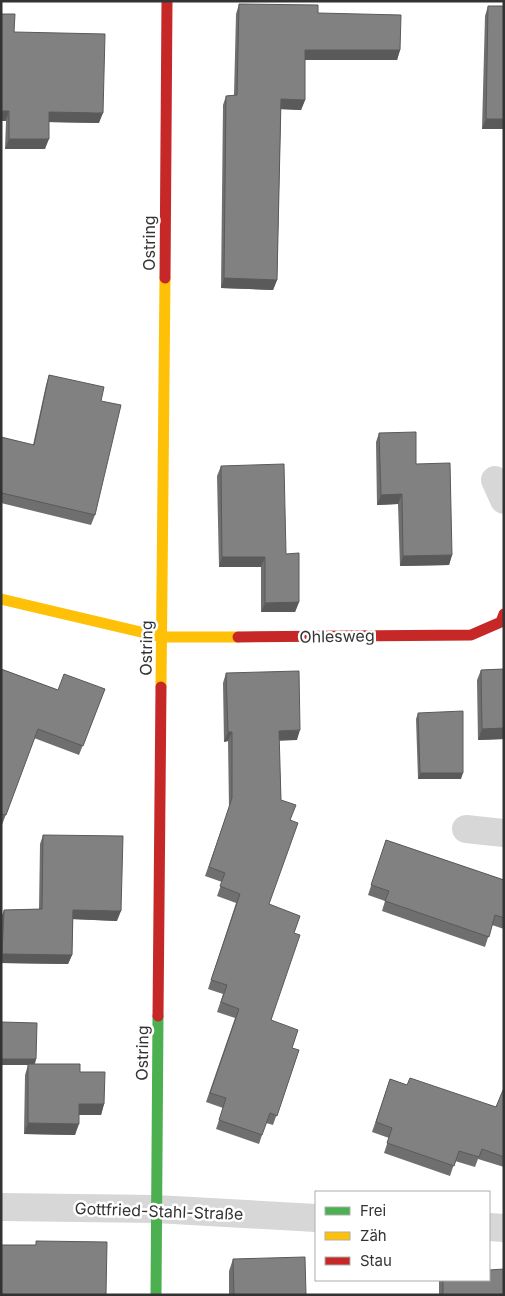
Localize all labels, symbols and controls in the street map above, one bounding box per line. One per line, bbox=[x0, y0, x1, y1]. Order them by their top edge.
street label: Ostring bbox=[139, 215, 159, 271]
street label: Ostring bbox=[136, 620, 156, 676]
street label: Ohlesweg bbox=[299, 625, 375, 647]
street label: Ostring bbox=[132, 1025, 152, 1081]
legend bbox=[315, 1191, 490, 1281]
street label: Gottfried-Stahl-Straße bbox=[74, 1198, 244, 1224]
text: Frei bbox=[360, 1201, 386, 1220]
text: Zäh bbox=[360, 1226, 387, 1245]
text: Stau bbox=[360, 1251, 392, 1270]

